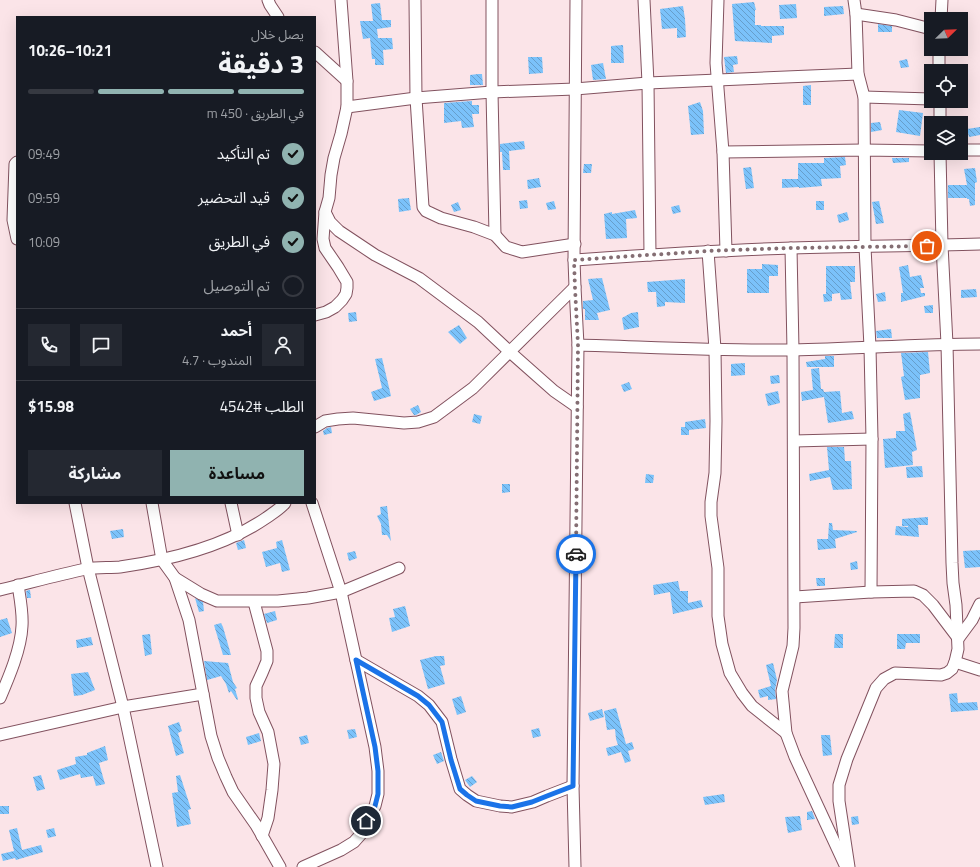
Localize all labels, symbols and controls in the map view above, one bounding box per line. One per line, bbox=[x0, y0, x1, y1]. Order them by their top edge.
north arrow bbox=[924, 12, 968, 56]
map controls bbox=[924, 12, 968, 160]
text: يصل خلال bbox=[251, 24, 304, 44]
text: 10:21–10:26 bbox=[28, 39, 112, 62]
text: 3 دقيقة bbox=[218, 44, 304, 83]
button: locate bbox=[924, 64, 968, 108]
text: في الطريق · 450 m bbox=[207, 103, 304, 123]
button: layers bbox=[924, 116, 968, 160]
text: تم التأكيد bbox=[217, 142, 270, 165]
icon: check bbox=[282, 143, 304, 165]
text: 09:49 bbox=[28, 144, 60, 164]
text: قيد التحضير bbox=[198, 186, 270, 209]
icon: check bbox=[282, 187, 304, 209]
text: 09:59 bbox=[28, 188, 60, 208]
pin bbox=[910, 229, 944, 263]
text: في الطريق bbox=[209, 230, 270, 253]
icon: check bbox=[282, 231, 304, 253]
text: 10:09 bbox=[28, 232, 60, 252]
icon: bag bbox=[916, 235, 938, 257]
text: تم التوصيل bbox=[204, 274, 270, 297]
text: أحمد bbox=[221, 319, 252, 342]
button: phone bbox=[28, 324, 70, 366]
button: chat bbox=[80, 324, 122, 366]
button: person bbox=[262, 324, 304, 366]
text: المندوب · 4.7 bbox=[182, 350, 252, 370]
text: $15.98 bbox=[28, 395, 74, 418]
text: الطلب #4542 bbox=[220, 395, 304, 418]
button: مشاركة bbox=[28, 450, 162, 496]
button: مساعدة bbox=[170, 450, 304, 496]
courier bbox=[556, 534, 596, 574]
icon: car bbox=[565, 543, 587, 565]
pin bbox=[349, 804, 383, 838]
icon: home bbox=[355, 810, 377, 832]

